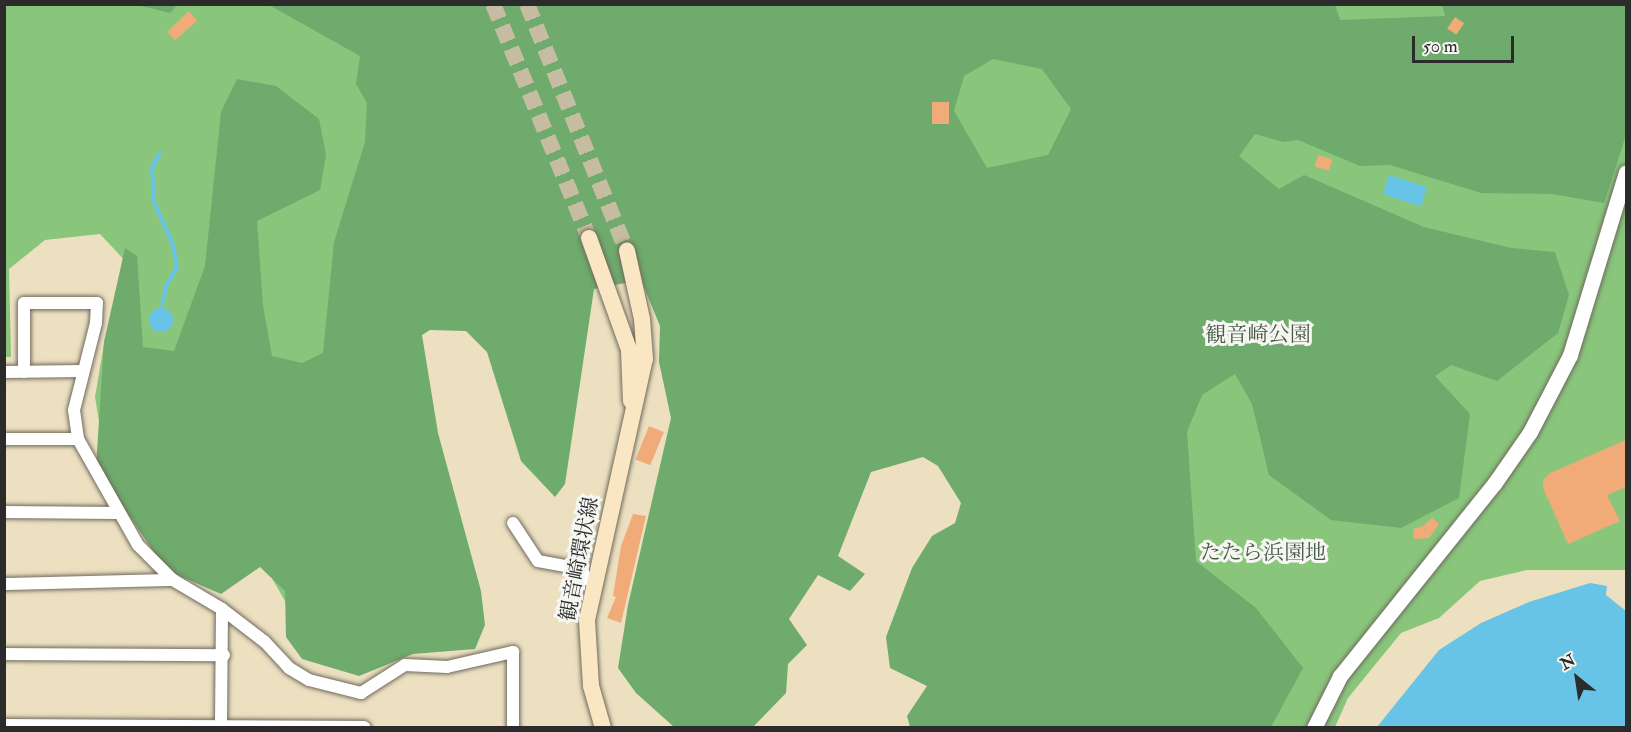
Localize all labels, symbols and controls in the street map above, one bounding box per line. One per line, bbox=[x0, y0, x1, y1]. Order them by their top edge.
scale bar bbox=[1415, 24, 1517, 62]
text: 50 m bbox=[1423, 35, 1458, 58]
park label: 観音崎公園 bbox=[1206, 322, 1310, 348]
street label: 観音崎環状線 bbox=[556, 495, 604, 623]
park label: たたら浜園地 bbox=[1200, 540, 1326, 566]
north arrow bbox=[1547, 648, 1607, 708]
text: N bbox=[1557, 650, 1579, 675]

